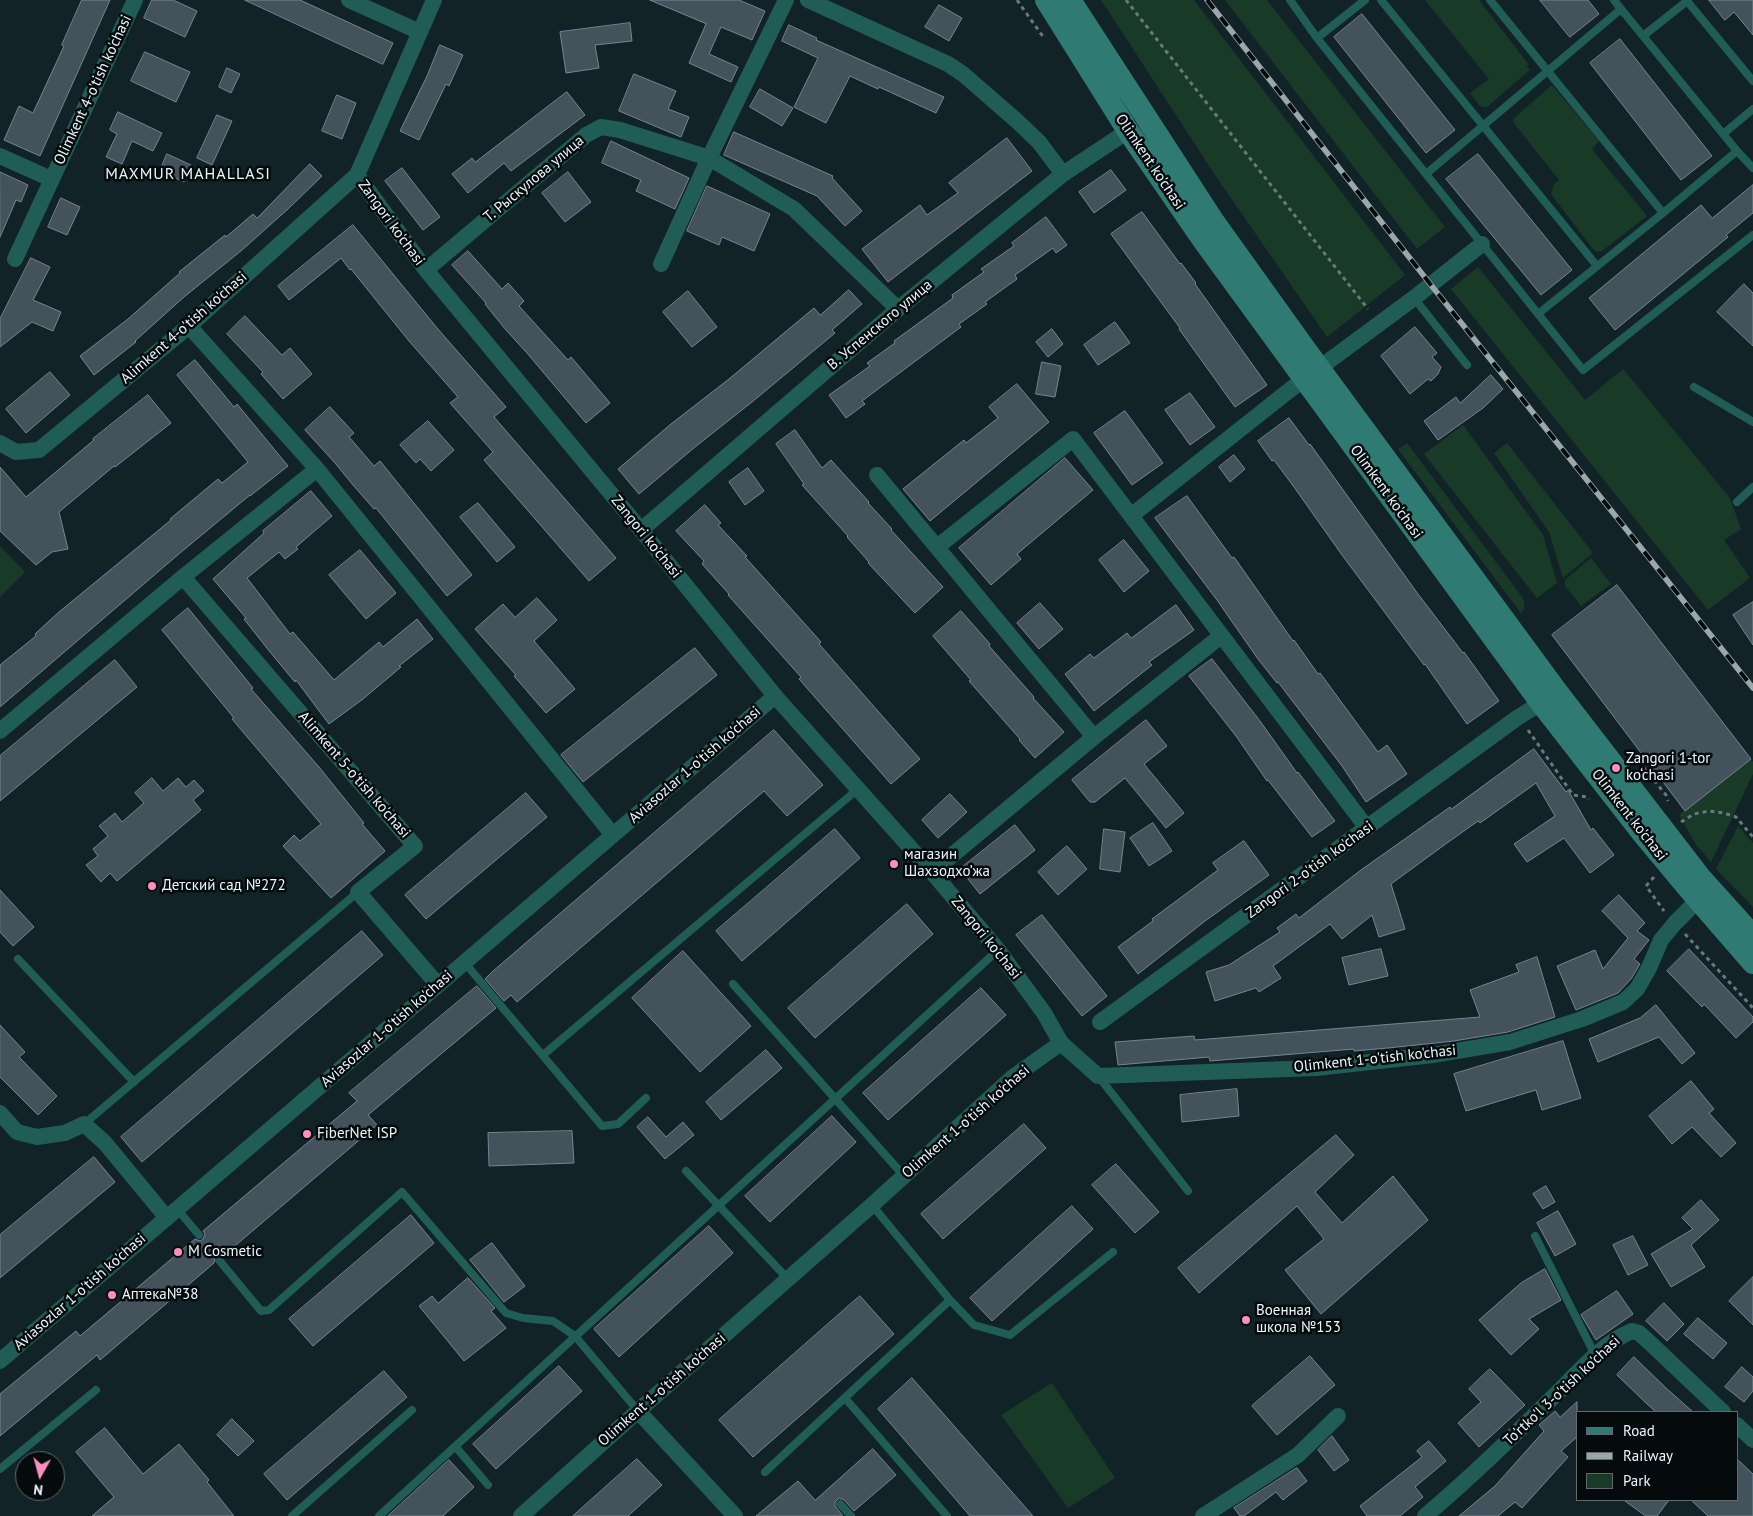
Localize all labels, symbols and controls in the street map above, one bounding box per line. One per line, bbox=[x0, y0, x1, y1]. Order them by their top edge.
street label: Olimkent 4-o'tish ko'chasi bbox=[50, 12, 136, 168]
street label: Olimkent ko'chasi bbox=[1111, 111, 1189, 213]
street label: Т. Рыскулова улица bbox=[480, 132, 588, 226]
district label: MAXMUR MAHALLASI bbox=[103, 164, 273, 184]
street label: Zangori ko'chasi bbox=[354, 177, 428, 269]
street label: Alimkent 4-o'tish ko'chasi bbox=[117, 268, 251, 388]
street label: В. Успенского улица bbox=[824, 276, 936, 374]
street label: Olimkent ko'chasi bbox=[1346, 442, 1426, 542]
street label: Zangori ko'chasi bbox=[607, 492, 685, 582]
street label: Aviasozlar 1-o'tish ko'chasi bbox=[625, 703, 765, 827]
street label: Alimkent 5-o'tish ko'chasi bbox=[294, 708, 414, 842]
place label: Zangori 1-tor ko‘chasi bbox=[1626, 750, 1710, 785]
marker: Zangori 1-tor ko‘chasi bbox=[1610, 762, 1622, 774]
street label: Olimkent ko'chasi bbox=[1588, 766, 1670, 864]
street label: Zangori 2-o'tish ko'chasi bbox=[1243, 818, 1377, 922]
place label: магазин Шахзодхо’жа bbox=[904, 846, 990, 881]
marker: магазин Шахзодхо’жа bbox=[888, 858, 900, 870]
place label: Детский сад №272 bbox=[162, 877, 286, 895]
marker: Детский сад №272 bbox=[146, 880, 158, 892]
street label: Zangori ko'chasi bbox=[947, 893, 1025, 983]
street label: Aviasozlar 1-o'tish ko'chasi bbox=[317, 967, 457, 1091]
street label: Olimkent 1-o'tish ko'chasi bbox=[1293, 1042, 1457, 1076]
street label: Olimkent 1-o'tish ko'chasi bbox=[898, 1062, 1034, 1182]
place label: FiberNet ISP bbox=[317, 1125, 397, 1143]
marker: FiberNet ISP bbox=[301, 1128, 313, 1140]
street label: Aviasozlar 1-o'tish ko'chasi bbox=[10, 1230, 150, 1354]
place label: M Cosmetic bbox=[188, 1243, 262, 1261]
marker: M Cosmetic bbox=[172, 1246, 184, 1258]
place label: Аптека№38 bbox=[122, 1286, 198, 1304]
marker: Аптека№38 bbox=[106, 1289, 118, 1301]
place label: Военная школа №153 bbox=[1256, 1302, 1341, 1337]
marker: Военная школа №153 bbox=[1240, 1314, 1252, 1326]
street label: Olimkent 1-o'tish ko'chasi bbox=[594, 1330, 730, 1450]
street label: To'rtko'l 3-o'tish ko'chasi bbox=[1500, 1332, 1624, 1450]
legend bbox=[1576, 1411, 1738, 1501]
text: Road bbox=[1623, 1421, 1655, 1440]
text: Railway bbox=[1623, 1446, 1673, 1465]
north arrow bbox=[15, 1451, 65, 1501]
text: Park bbox=[1623, 1471, 1651, 1490]
text: N bbox=[33, 1480, 44, 1499]

